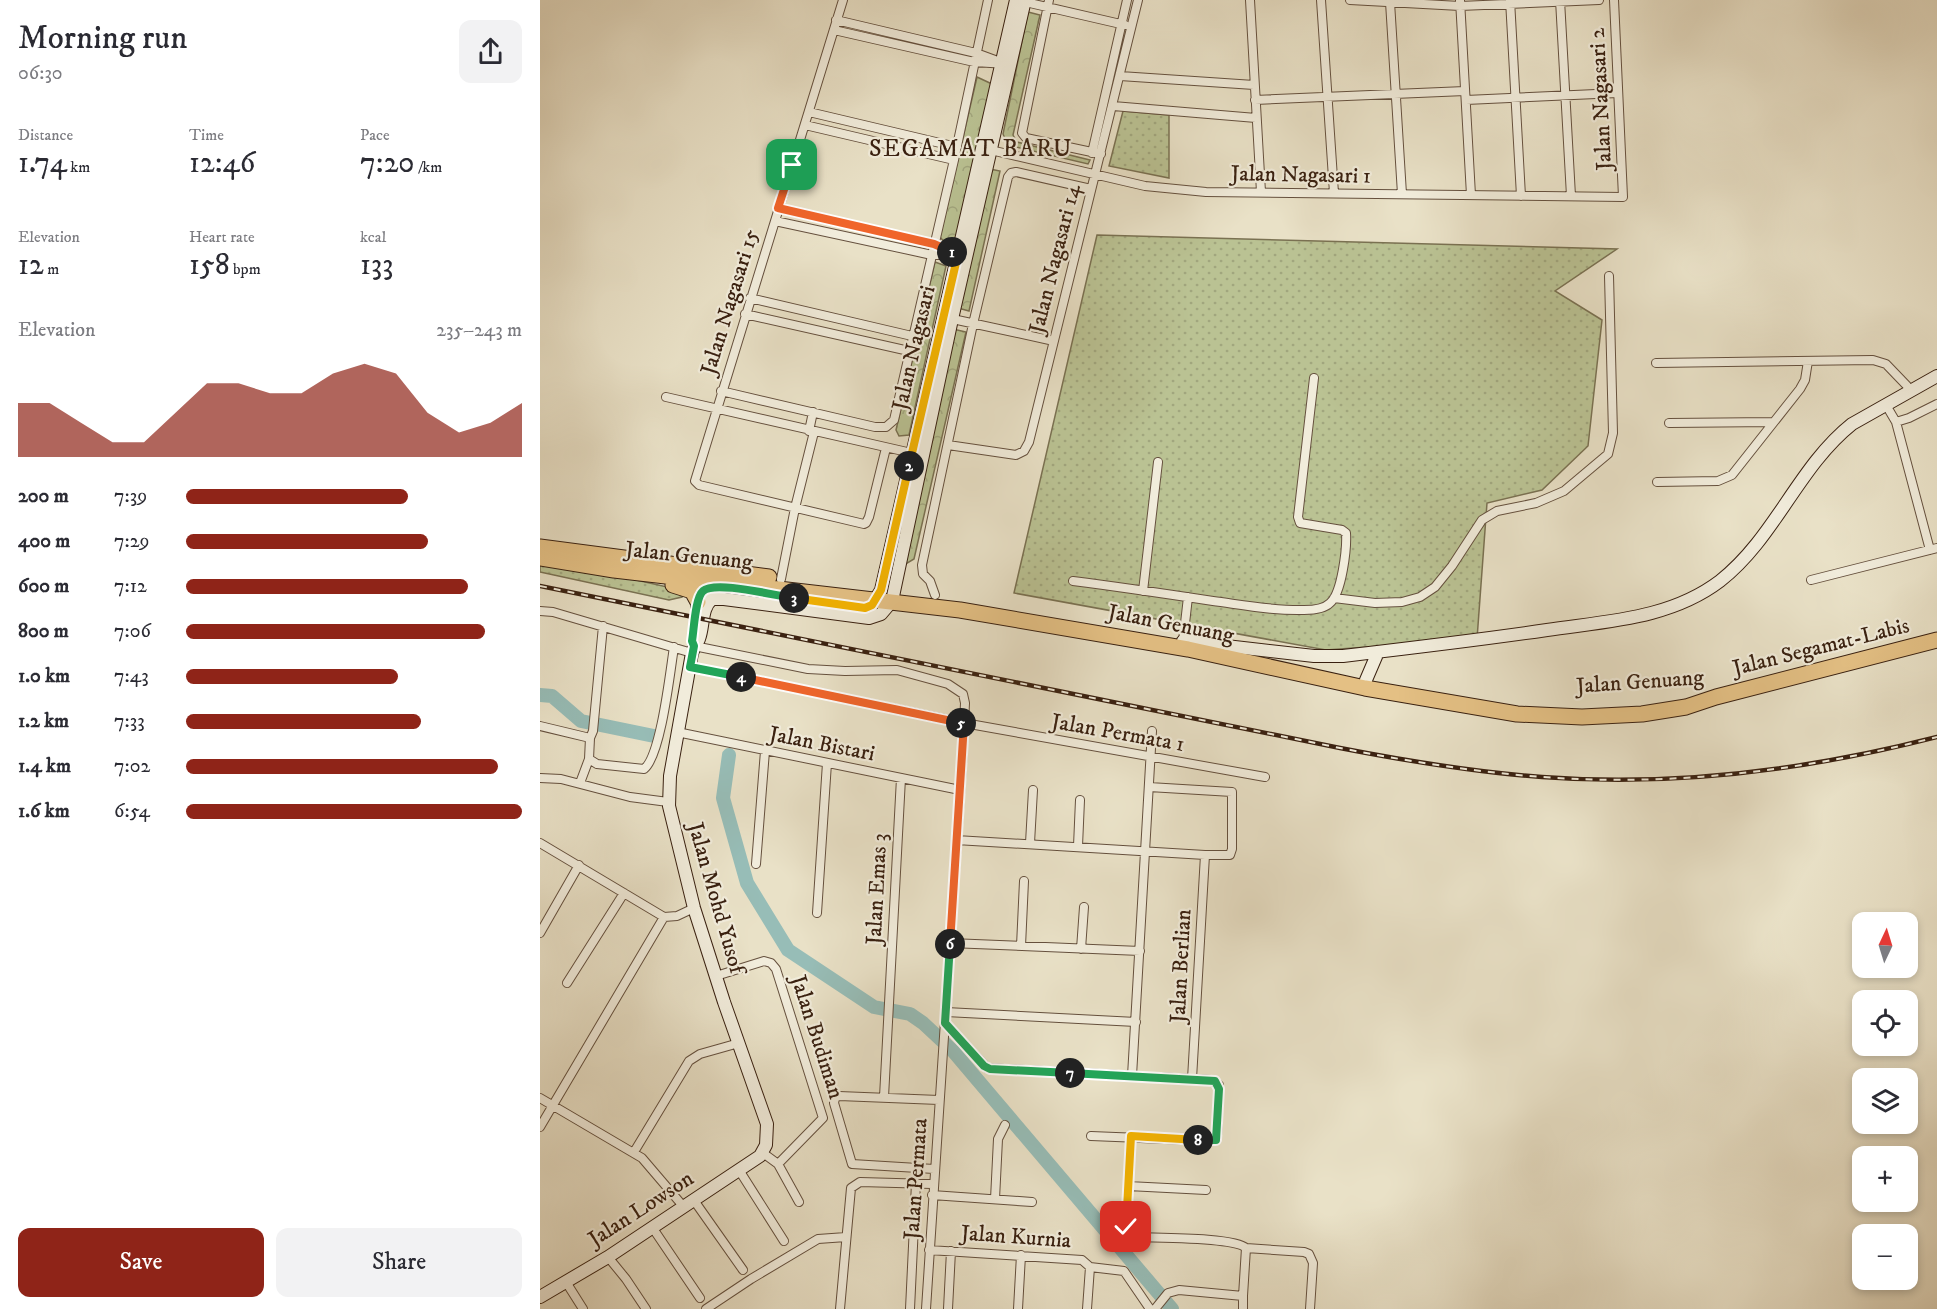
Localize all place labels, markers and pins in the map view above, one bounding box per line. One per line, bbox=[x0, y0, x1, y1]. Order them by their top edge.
pin bbox=[766, 139, 817, 190]
pin: 1 bbox=[937, 237, 967, 267]
pin: 2 bbox=[894, 451, 924, 481]
pin: 3 bbox=[779, 583, 809, 613]
pin: 4 bbox=[726, 662, 756, 692]
pin: 5 bbox=[946, 708, 976, 738]
pin: 6 bbox=[935, 929, 965, 959]
pin: 7 bbox=[1055, 1058, 1085, 1088]
pin: 8 bbox=[1183, 1125, 1213, 1155]
pin bbox=[1100, 1201, 1151, 1252]

